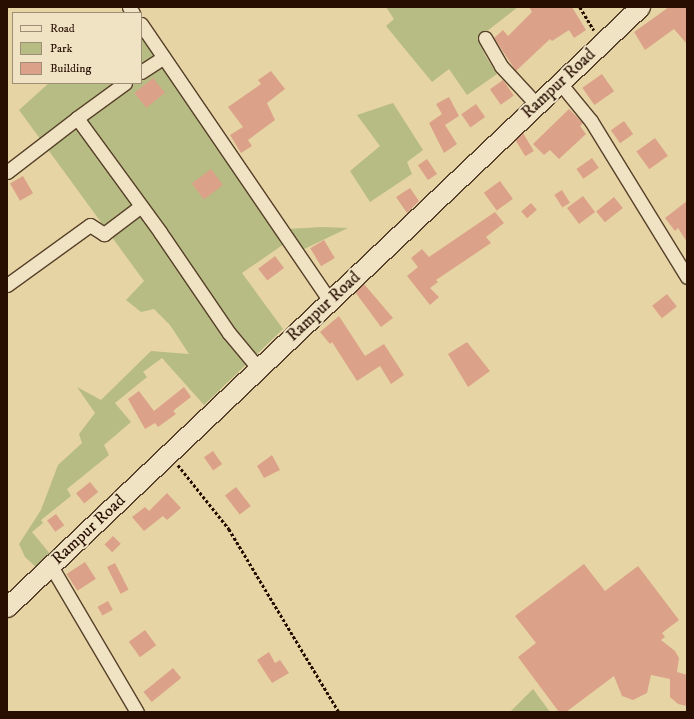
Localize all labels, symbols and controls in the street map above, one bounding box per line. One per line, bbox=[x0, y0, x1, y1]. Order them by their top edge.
legend bbox=[12, 12, 142, 84]
text: Road bbox=[50, 21, 75, 36]
text: Park bbox=[50, 41, 72, 56]
street label: Rampur Road bbox=[518, 45, 600, 123]
text: Building bbox=[50, 61, 91, 76]
street label: Rampur Road bbox=[283, 268, 365, 346]
street label: Rampur Road bbox=[48, 491, 130, 569]

